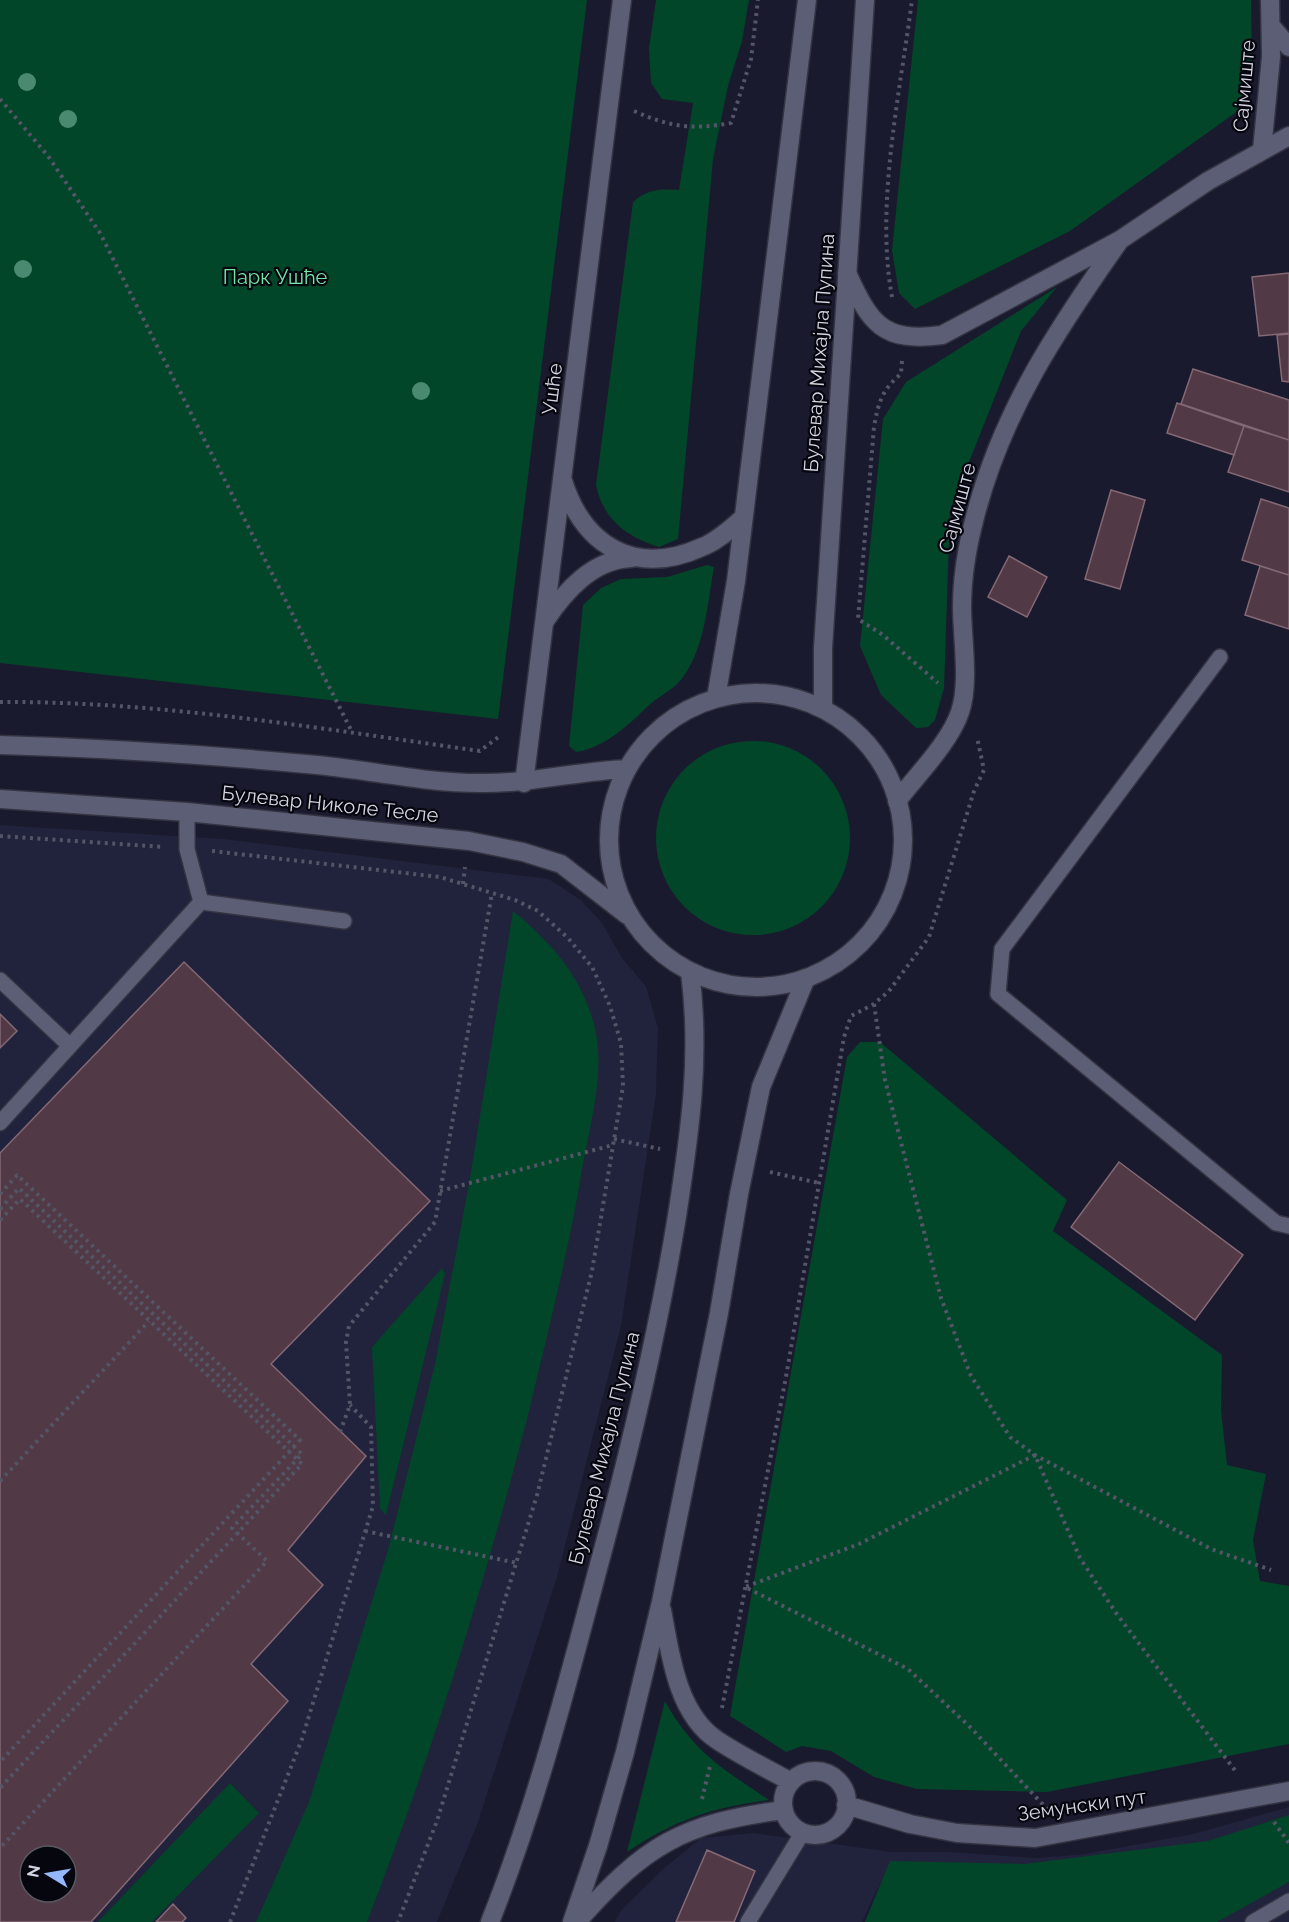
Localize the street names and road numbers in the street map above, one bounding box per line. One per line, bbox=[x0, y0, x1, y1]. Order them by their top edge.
street label: Сајмиште bbox=[1228, 39, 1260, 133]
street label: Булевар Михајла Пупина bbox=[799, 233, 839, 473]
street label: Ушће bbox=[537, 362, 567, 416]
street label: Сајмиште bbox=[933, 460, 981, 556]
street label: Булевар Николе Тесле bbox=[220, 781, 440, 827]
street label: Булевар Михајла Пупина bbox=[563, 1329, 645, 1567]
street label: Земунски пут bbox=[1016, 1784, 1148, 1826]

